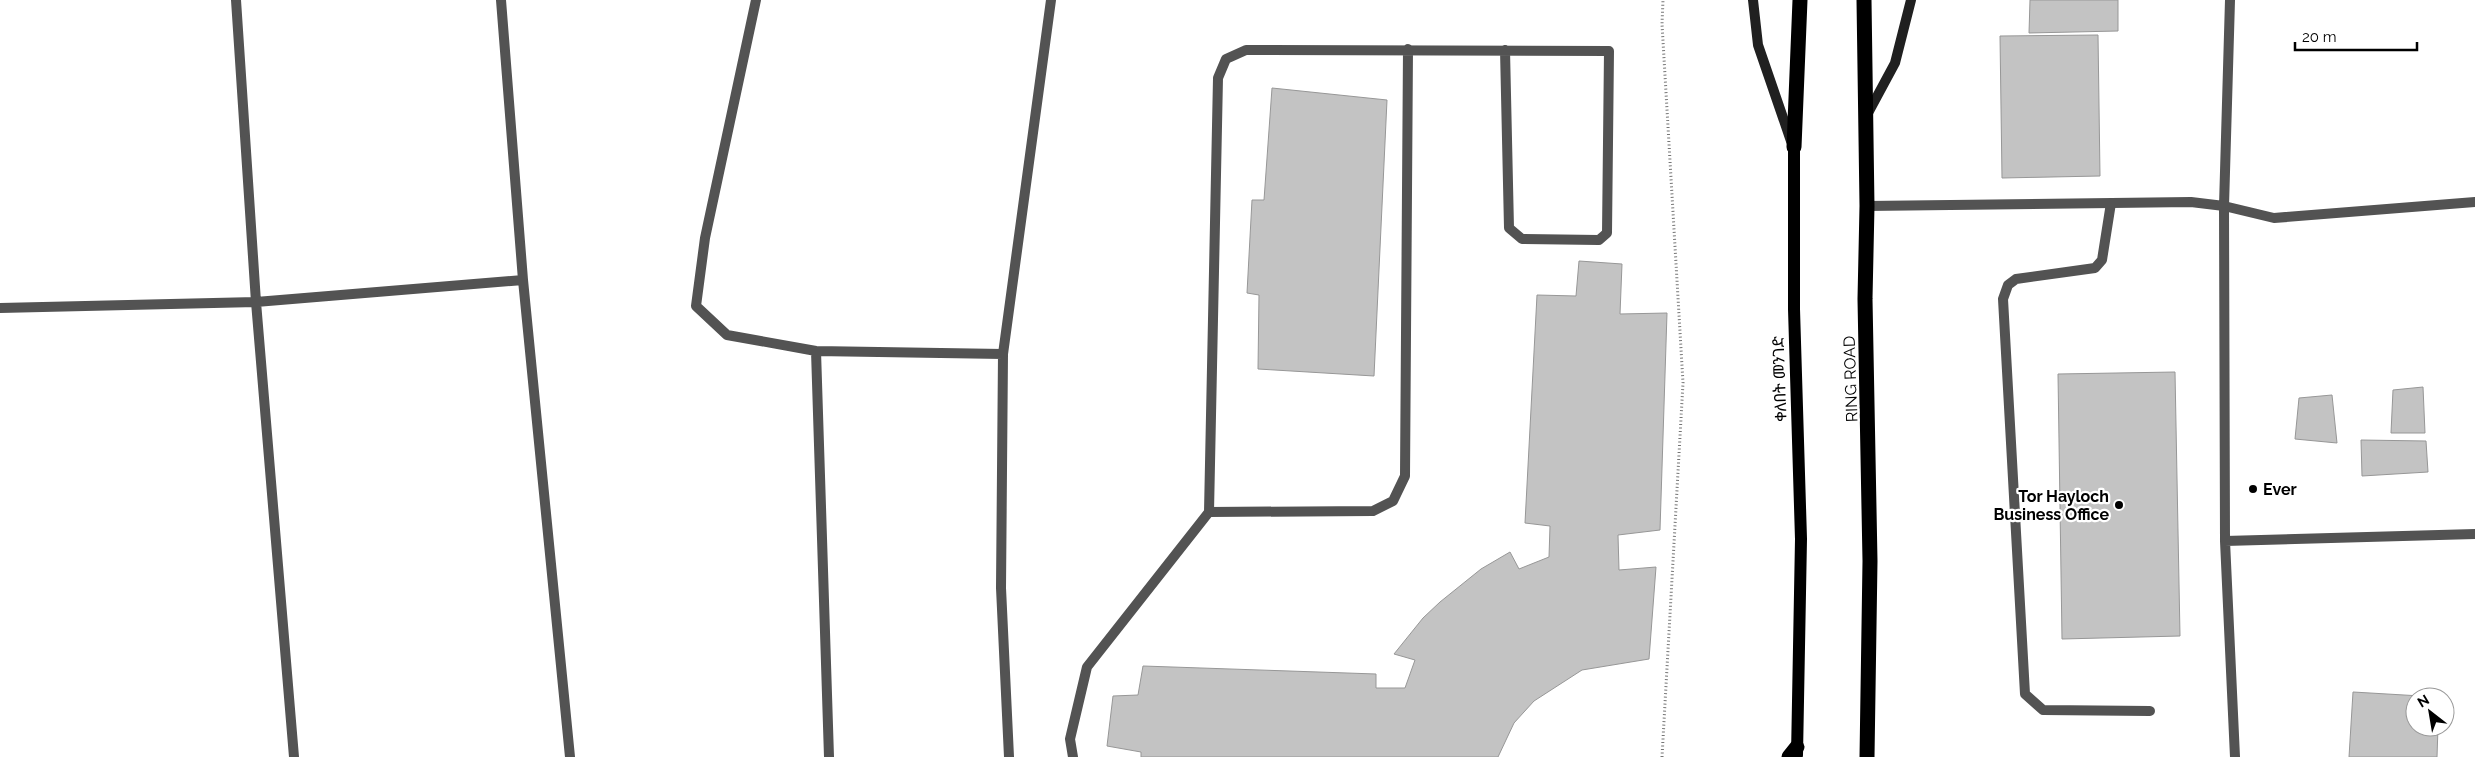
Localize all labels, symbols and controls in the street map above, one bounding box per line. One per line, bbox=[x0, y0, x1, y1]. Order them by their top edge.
scale bar bbox=[2295, 20, 2418, 52]
text: 20 m bbox=[2302, 28, 2337, 46]
street label: ቀለበት መንገድ bbox=[1768, 335, 1790, 422]
street label: RING ROAD bbox=[1839, 335, 1862, 423]
place label: Ever bbox=[2263, 480, 2297, 499]
marker: Ever bbox=[2247, 483, 2259, 495]
place label: Tor Hayloch Business Office bbox=[1993, 487, 2109, 524]
marker: Tor Hayloch Business Office bbox=[2113, 499, 2125, 511]
north arrow bbox=[2405, 687, 2455, 737]
text: N bbox=[2415, 691, 2432, 710]

